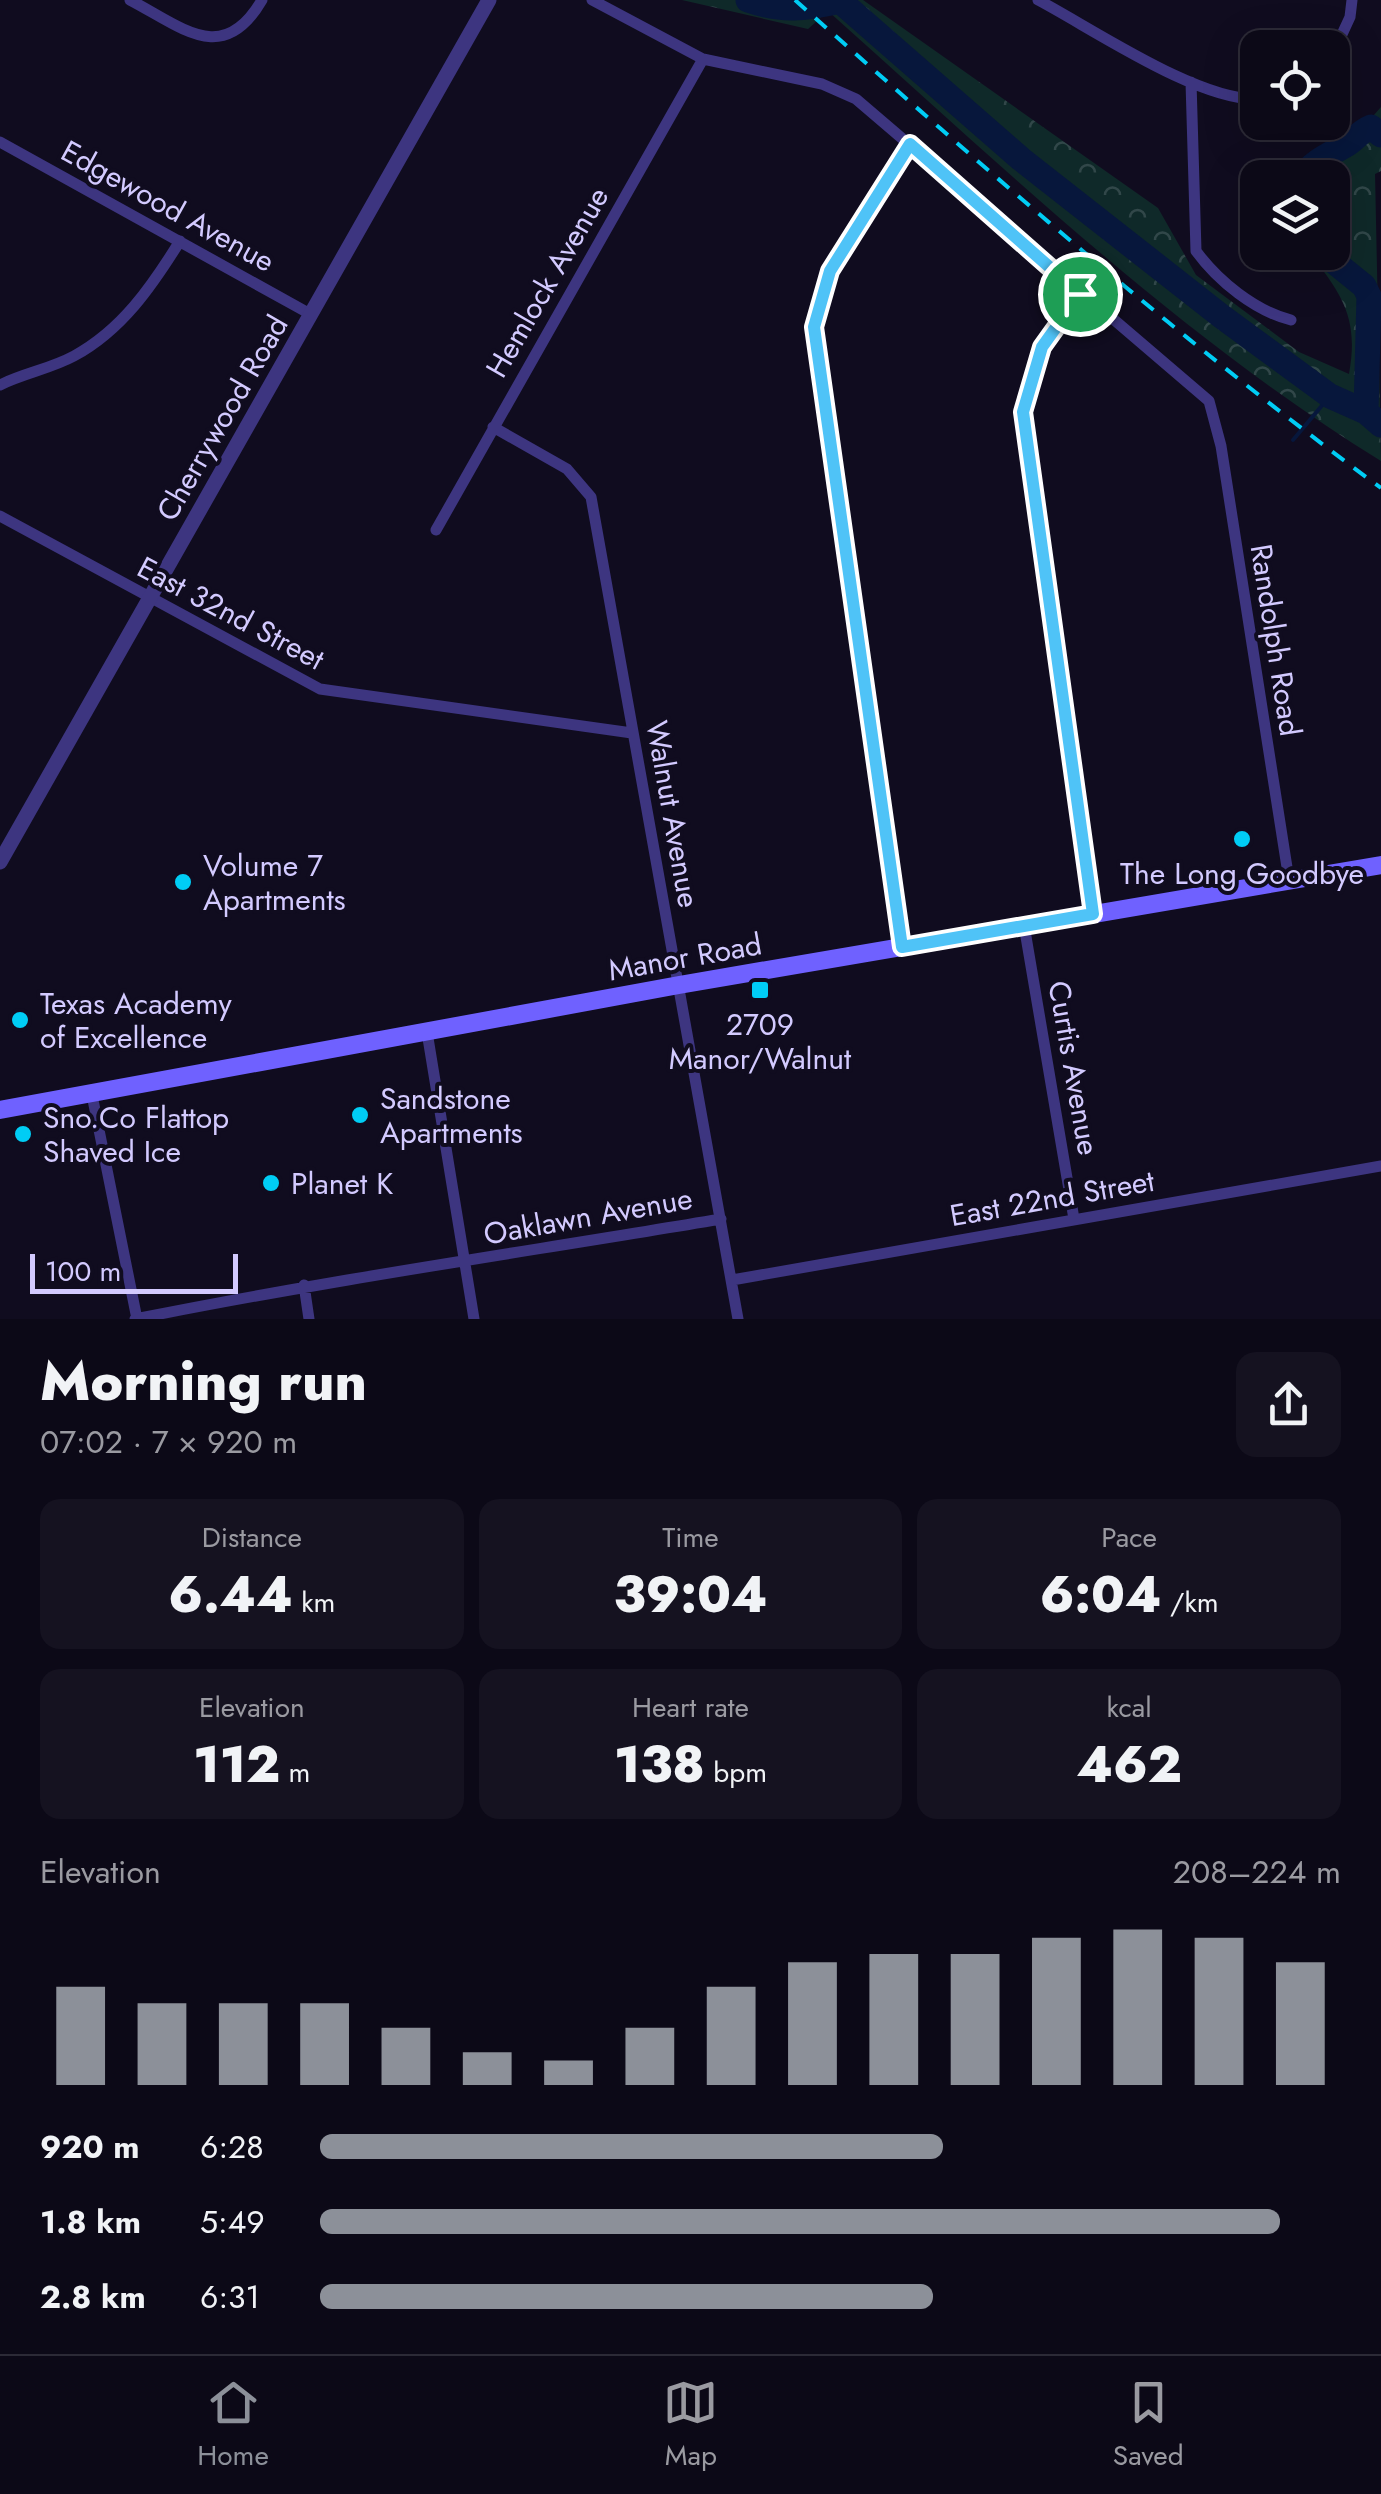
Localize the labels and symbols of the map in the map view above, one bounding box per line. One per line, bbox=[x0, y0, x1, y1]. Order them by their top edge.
street label: Edgewood Avenue bbox=[54, 130, 282, 282]
street label: Hemlock Avenue bbox=[475, 179, 619, 385]
pin bbox=[1038, 252, 1123, 337]
street label: Cherrywood Road bbox=[146, 307, 298, 529]
street label: Randolph Road bbox=[1240, 541, 1312, 739]
street label: East 32nd Street bbox=[130, 546, 333, 681]
street label: Walnut Avenue bbox=[635, 717, 711, 911]
marker: The Long Goodbye bbox=[1231, 828, 1253, 850]
place label: Volume 7 Apartments bbox=[203, 844, 346, 921]
place label: The Long Goodbye bbox=[1120, 852, 1364, 895]
marker: Volume 7 Apartments bbox=[172, 871, 194, 893]
street label: Manor Road bbox=[605, 922, 765, 992]
street label: Curtis Avenue bbox=[1038, 978, 1110, 1158]
marker: 2709 Manor/Walnut bbox=[749, 979, 771, 1001]
place label: Texas Academy of Excellence bbox=[40, 982, 232, 1059]
place label: 2709 Manor/Walnut bbox=[669, 1003, 852, 1080]
marker: Texas Academy of Excellence bbox=[9, 1009, 31, 1031]
place label: Sandstone Apartments bbox=[380, 1077, 523, 1154]
place label: Sno.Co Flattop Shaved Ice bbox=[43, 1096, 229, 1173]
marker: Sandstone Apartments bbox=[349, 1104, 371, 1126]
marker: Sno.Co Flattop Shaved Ice bbox=[12, 1123, 34, 1145]
street label: East 22nd Street bbox=[946, 1159, 1158, 1237]
place label: Planet K bbox=[291, 1162, 393, 1205]
marker: Planet K bbox=[260, 1172, 282, 1194]
street label: Oaklawn Avenue bbox=[480, 1176, 696, 1256]
scale bar bbox=[30, 1249, 238, 1294]

